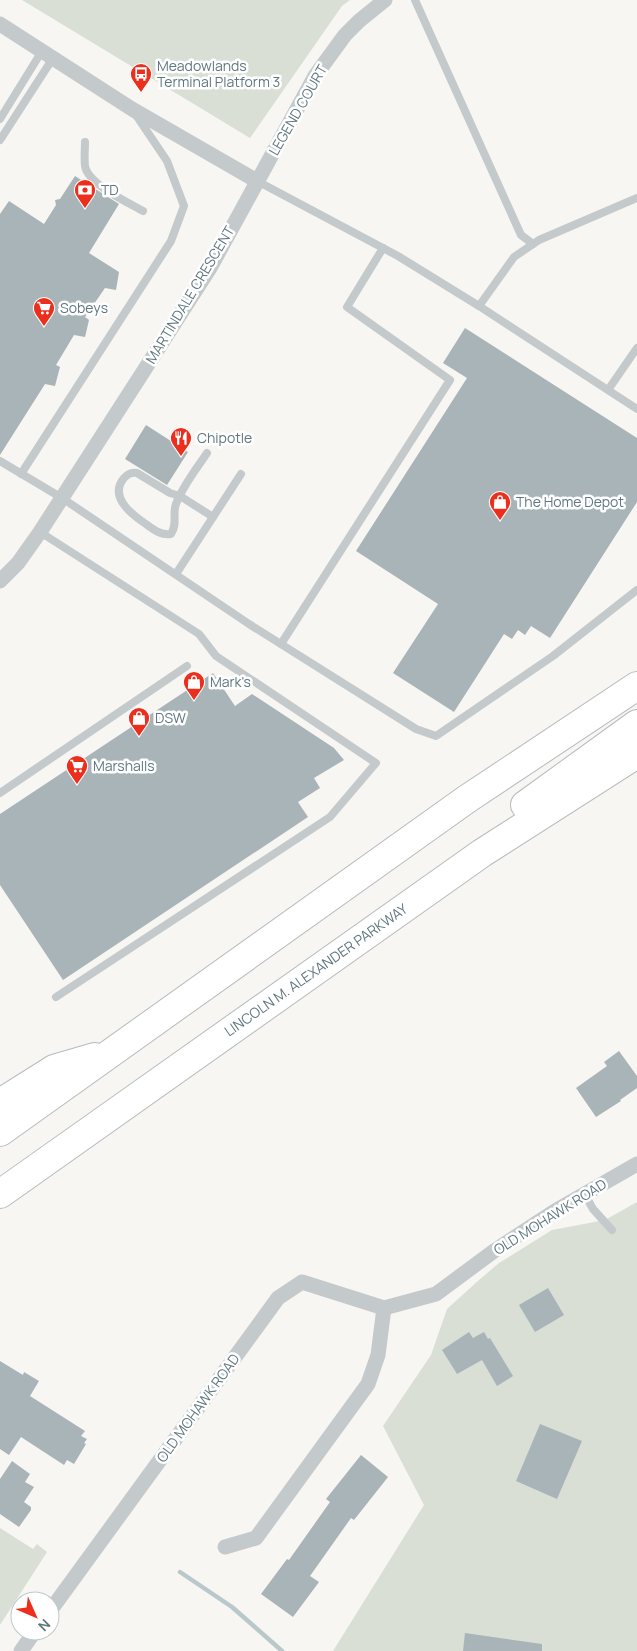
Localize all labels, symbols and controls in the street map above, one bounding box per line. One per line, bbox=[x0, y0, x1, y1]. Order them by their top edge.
place label: Meadowlands Terminal Platform 3 bbox=[157, 56, 280, 91]
street label: LEGEND COURT bbox=[264, 60, 331, 158]
bus stop icon: Meadowlands Terminal Platform 3 bbox=[129, 62, 153, 93]
bank icon: TD bbox=[73, 178, 97, 209]
place label: TD bbox=[101, 180, 119, 199]
street label: MARTINDALE CRESCENT bbox=[141, 222, 239, 367]
supermarket icon: Sobeys bbox=[32, 296, 56, 327]
place label: Sobeys bbox=[60, 298, 108, 317]
restaurant icon: Chipotle bbox=[169, 426, 193, 457]
place label: Chipotle bbox=[197, 428, 252, 447]
shop icon: The Home Depot bbox=[488, 490, 512, 521]
place label: The Home Depot bbox=[516, 492, 624, 511]
shop icon: Mark's bbox=[182, 670, 206, 701]
place label: Mark's bbox=[210, 672, 251, 691]
shop icon: DSW bbox=[127, 706, 151, 737]
place label: DSW bbox=[155, 708, 186, 727]
supermarket icon: Marshalls bbox=[65, 754, 89, 785]
place label: Marshalls bbox=[93, 756, 155, 775]
street label: LINCOLN M. ALEXANDER PARKWAY bbox=[220, 899, 411, 1040]
street label: OLD MOHAWK ROAD bbox=[490, 1174, 610, 1259]
street label: OLD MOHAWK ROAD bbox=[152, 1350, 243, 1466]
north arrow bbox=[10, 1591, 60, 1641]
text: N bbox=[34, 1615, 55, 1636]

